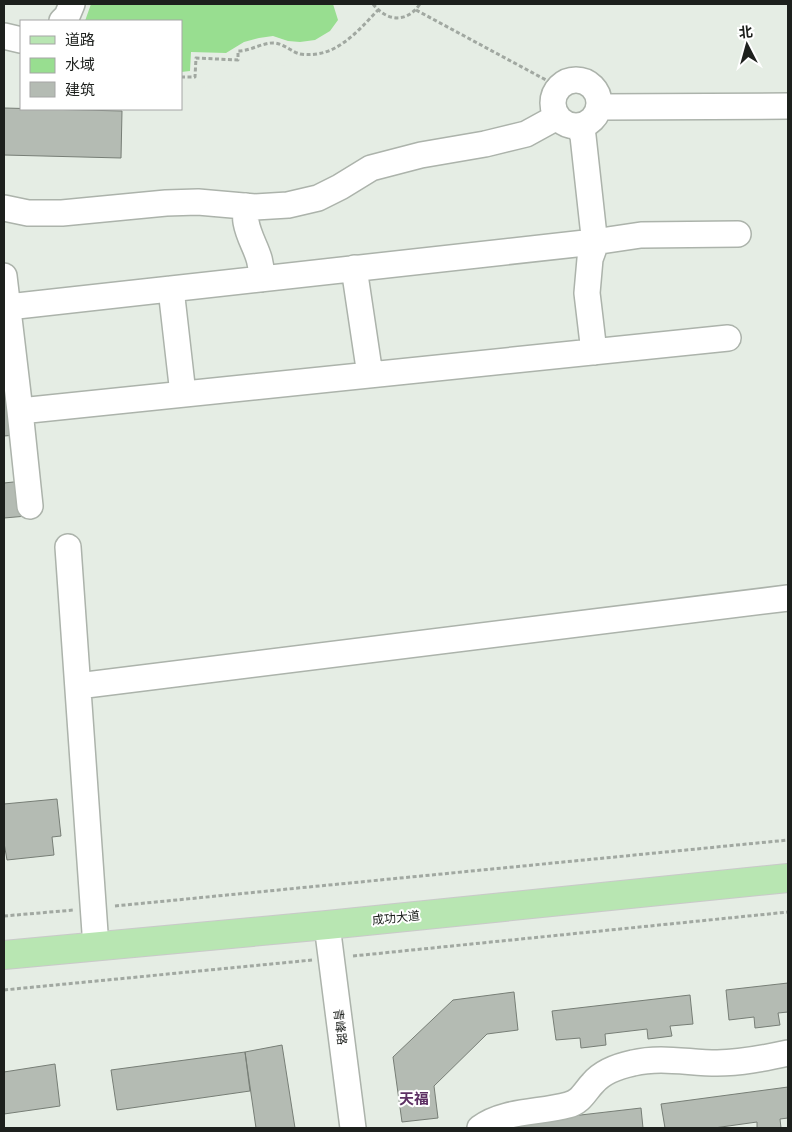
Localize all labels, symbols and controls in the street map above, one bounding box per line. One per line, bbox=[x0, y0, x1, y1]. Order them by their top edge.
legend bbox=[20, 20, 182, 110]
north arrow bbox=[722, 20, 772, 70]
text: 北 bbox=[738, 21, 754, 42]
text: 道路 bbox=[65, 29, 95, 50]
text: 水域 bbox=[65, 54, 95, 75]
text: 建筑 bbox=[65, 79, 95, 100]
street label: 成功大道 bbox=[371, 907, 421, 928]
street label: 青峰路 bbox=[330, 1008, 351, 1046]
district label: 天福 bbox=[399, 1088, 429, 1109]

